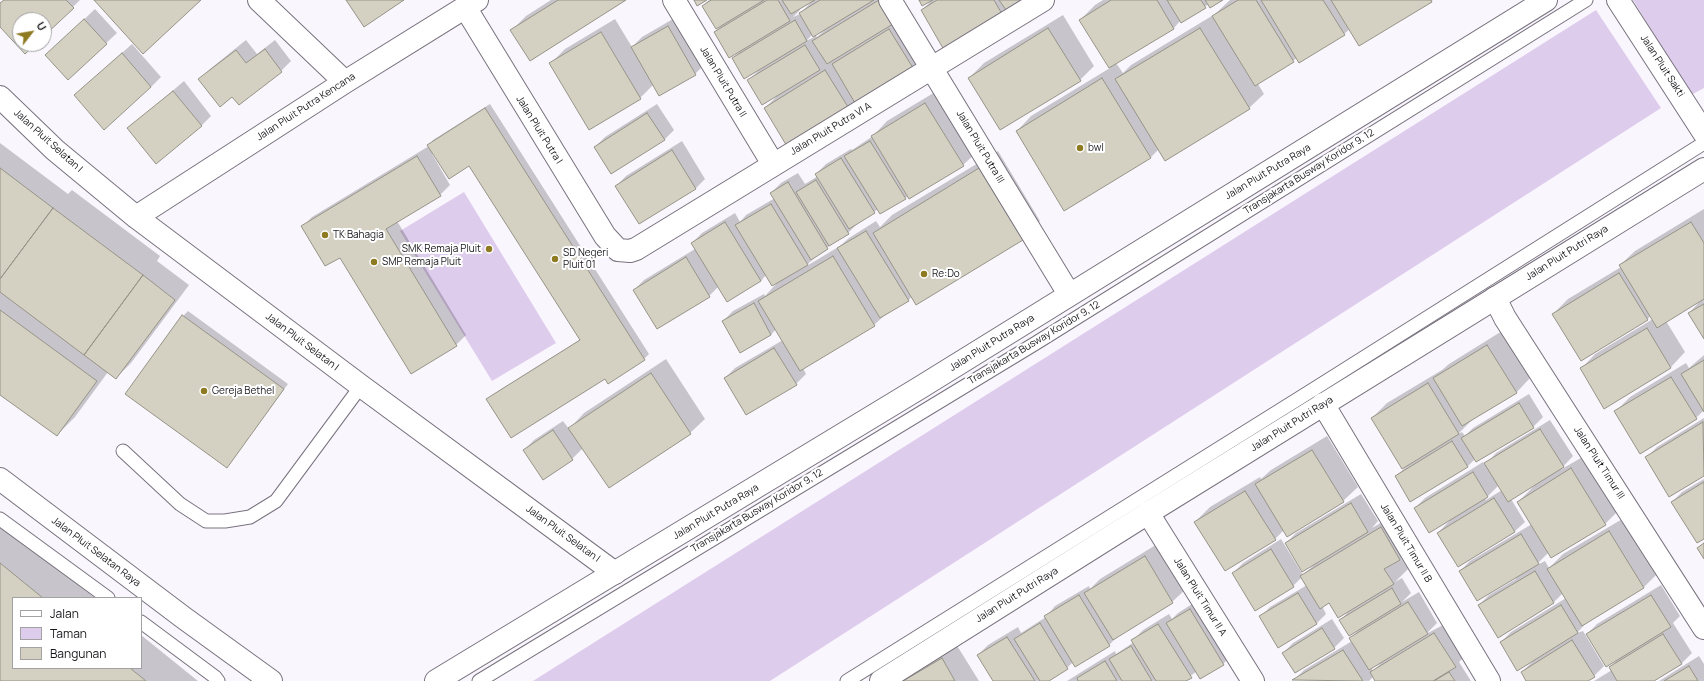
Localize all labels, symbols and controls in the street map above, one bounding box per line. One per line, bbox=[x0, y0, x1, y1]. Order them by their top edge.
north arrow bbox=[12, 12, 52, 52]
text: U bbox=[33, 19, 50, 33]
street label: Jalan Pluit Sakti bbox=[1637, 33, 1687, 99]
street label: Jalan Pluit Putra II bbox=[697, 44, 749, 120]
street label: Jalan Pluit Putra Kencana bbox=[254, 71, 358, 143]
street label: Jalan Pluit Putra I bbox=[513, 94, 565, 166]
street label: Jalan Pluit Putra VI A bbox=[788, 100, 874, 158]
street label: Jalan Pluit Selatan I bbox=[11, 107, 85, 175]
street label: Jalan Pluit Putra III bbox=[954, 108, 1006, 186]
street label: Transjakarta Busway Koridor 9, 12 bbox=[1242, 127, 1376, 217]
place label: bwl bbox=[1088, 142, 1104, 154]
street label: Jalan Pluit Putra Raya bbox=[1223, 142, 1313, 202]
marker: bwl bbox=[1075, 143, 1085, 153]
street label: Jalan Pluit Putri Raya bbox=[1524, 223, 1610, 283]
place label: TK Bahagia bbox=[333, 229, 384, 241]
marker: TK Bahagia bbox=[320, 230, 330, 240]
place label: SMK Remaja Pluit bbox=[402, 243, 481, 255]
marker: SMK Remaja Pluit bbox=[484, 244, 494, 254]
place label: SD Negeri Pluit 01 bbox=[563, 247, 608, 270]
marker: SD Negeri Pluit 01 bbox=[550, 254, 560, 264]
place label: SMP Remaja Pluit bbox=[382, 256, 461, 268]
marker: SMP Remaja Pluit bbox=[369, 257, 379, 267]
place label: Re:Do bbox=[932, 268, 960, 280]
marker: Re:Do bbox=[919, 269, 929, 279]
street label: Transjakarta Busway Koridor 9, 12 bbox=[966, 299, 1102, 387]
street label: Jalan Pluit Selatan I bbox=[263, 311, 341, 373]
street label: Jalan Pluit Putra Raya bbox=[947, 312, 1037, 374]
place label: Gereja Bethel bbox=[212, 385, 274, 397]
marker: Gereja Bethel bbox=[199, 386, 209, 396]
street label: Jalan Pluit Putri Raya bbox=[1249, 394, 1335, 454]
street label: Jalan Pluit Timur III bbox=[1571, 425, 1627, 501]
street label: Transjakarta Busway Koridor 9, 12 bbox=[689, 467, 825, 555]
street label: Jalan Pluit Putra Raya bbox=[671, 482, 761, 542]
street label: Jalan Pluit Timur II B bbox=[1378, 501, 1434, 585]
street label: Jalan Pluit Selatan I bbox=[524, 503, 602, 565]
street label: Jalan Pluit Selatan Raya bbox=[49, 515, 143, 589]
street label: Jalan Pluit Timur II A bbox=[1171, 556, 1229, 638]
street label: Jalan Pluit Putri Raya bbox=[974, 565, 1060, 625]
legend bbox=[12, 597, 142, 669]
text: Jalan bbox=[50, 605, 79, 622]
text: Taman bbox=[50, 625, 87, 642]
text: Bangunan bbox=[50, 645, 106, 662]

